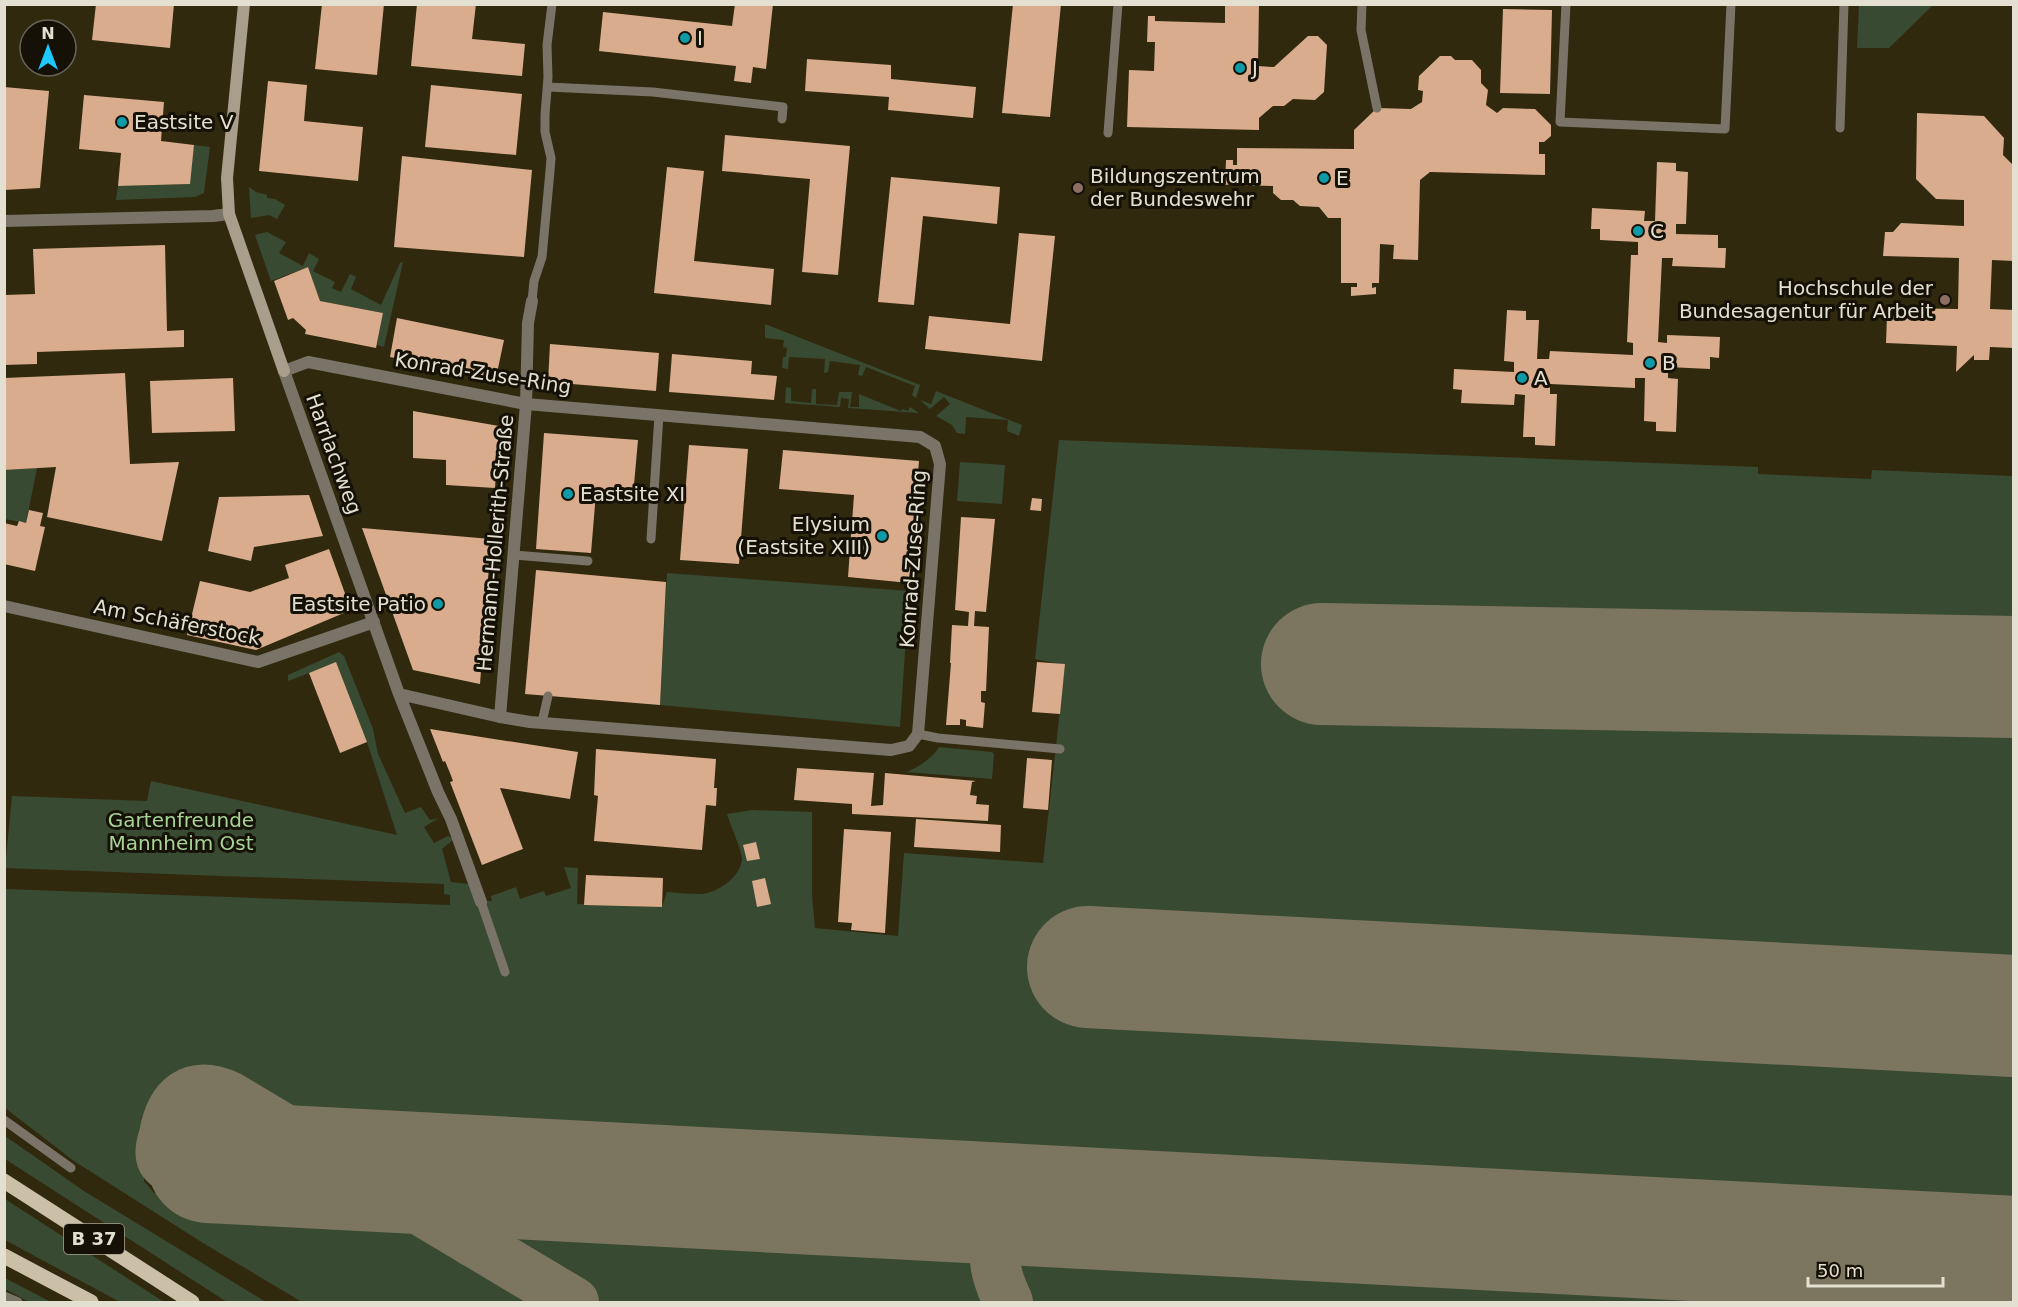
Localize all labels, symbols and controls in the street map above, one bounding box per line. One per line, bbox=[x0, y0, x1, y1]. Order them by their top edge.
north arrow bbox=[18, 18, 78, 78]
text: N bbox=[41, 24, 55, 43]
place label: I bbox=[697, 26, 703, 50]
marker: I bbox=[678, 31, 692, 45]
place label: J bbox=[1250, 56, 1258, 80]
marker: J bbox=[1233, 61, 1247, 75]
place label: Eastsite V bbox=[134, 110, 234, 134]
marker: Eastsite V bbox=[115, 115, 129, 129]
place label: Bildungszentrum der Bundeswehr bbox=[1090, 164, 1260, 211]
place label: E bbox=[1336, 166, 1349, 190]
marker: E bbox=[1317, 171, 1331, 185]
marker: Bildungszentrum der Bundeswehr bbox=[1071, 181, 1085, 195]
place label: C bbox=[1650, 219, 1664, 243]
marker: C bbox=[1631, 224, 1645, 238]
place label: Hochschule der Bundesagentur für Arbeit bbox=[1679, 276, 1934, 323]
marker: Hochschule der Bundesagentur für Arbeit bbox=[1938, 293, 1952, 307]
street label: Konrad-Zuse-Ring bbox=[393, 347, 573, 399]
place label: B bbox=[1662, 351, 1676, 375]
marker: B bbox=[1643, 356, 1657, 370]
place label: A bbox=[1534, 366, 1548, 390]
marker: A bbox=[1515, 371, 1529, 385]
street label: Harrlachweg bbox=[301, 391, 367, 517]
street label: Hermann-Hollerith-Straße bbox=[472, 414, 518, 672]
street label: Konrad-Zuse-Ring bbox=[895, 469, 931, 649]
place label: Eastsite XI bbox=[580, 482, 685, 506]
marker: Eastsite XI bbox=[561, 487, 575, 501]
place label: Elysium (Eastsite XIII) bbox=[737, 512, 870, 559]
marker: Elysium (Eastsite XIII) bbox=[875, 529, 889, 543]
place label: Eastsite Patio bbox=[291, 592, 426, 616]
street label: Am Schäferstock bbox=[92, 594, 263, 650]
marker: Eastsite Patio bbox=[431, 597, 445, 611]
park label: Gartenfreunde Mannheim Ost bbox=[108, 808, 254, 855]
road number: B 37 bbox=[64, 1224, 124, 1254]
scale bar bbox=[1808, 1250, 1943, 1288]
text: 50 m bbox=[1817, 1260, 1863, 1281]

